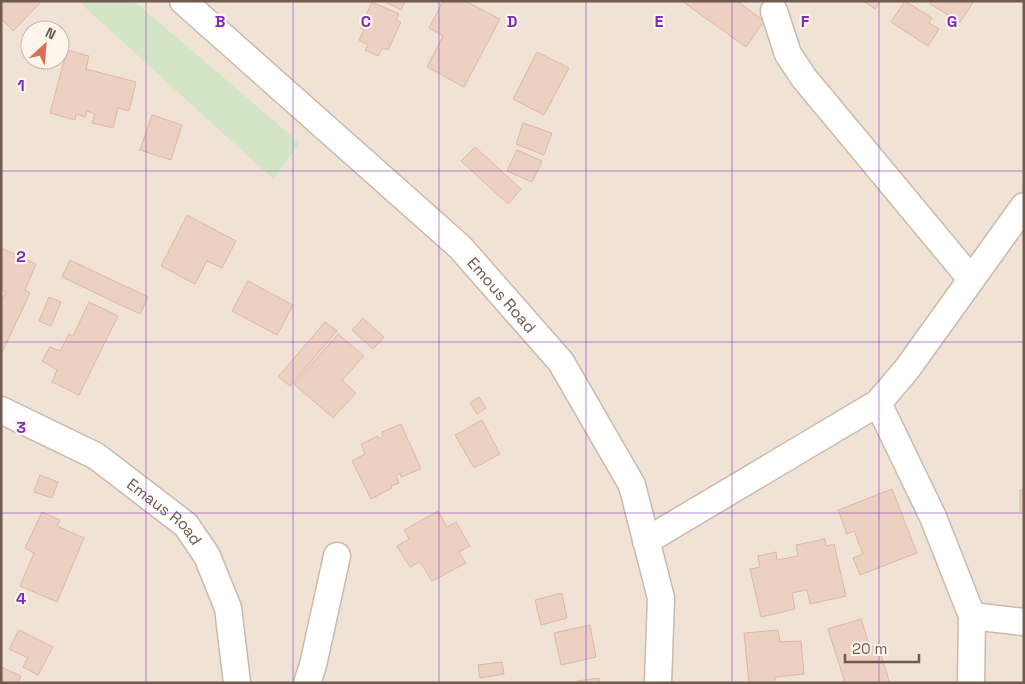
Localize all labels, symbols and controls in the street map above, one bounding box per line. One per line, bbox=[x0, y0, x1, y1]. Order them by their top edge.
text: B bbox=[215, 11, 225, 32]
text: C bbox=[361, 11, 371, 32]
text: D bbox=[507, 11, 517, 32]
text: E bbox=[655, 11, 664, 32]
text: F bbox=[801, 11, 810, 32]
text: G bbox=[947, 11, 957, 32]
north arrow bbox=[20, 20, 70, 70]
text: N bbox=[43, 23, 59, 43]
text: 1 bbox=[17, 75, 25, 96]
text: 2 bbox=[16, 246, 26, 267]
street label: Emous Road bbox=[463, 253, 541, 337]
text: 3 bbox=[16, 417, 26, 438]
street label: Emaus Road bbox=[122, 473, 206, 549]
text: 4 bbox=[16, 588, 26, 609]
scale bar bbox=[845, 632, 919, 664]
text: 20 m bbox=[852, 639, 887, 658]

